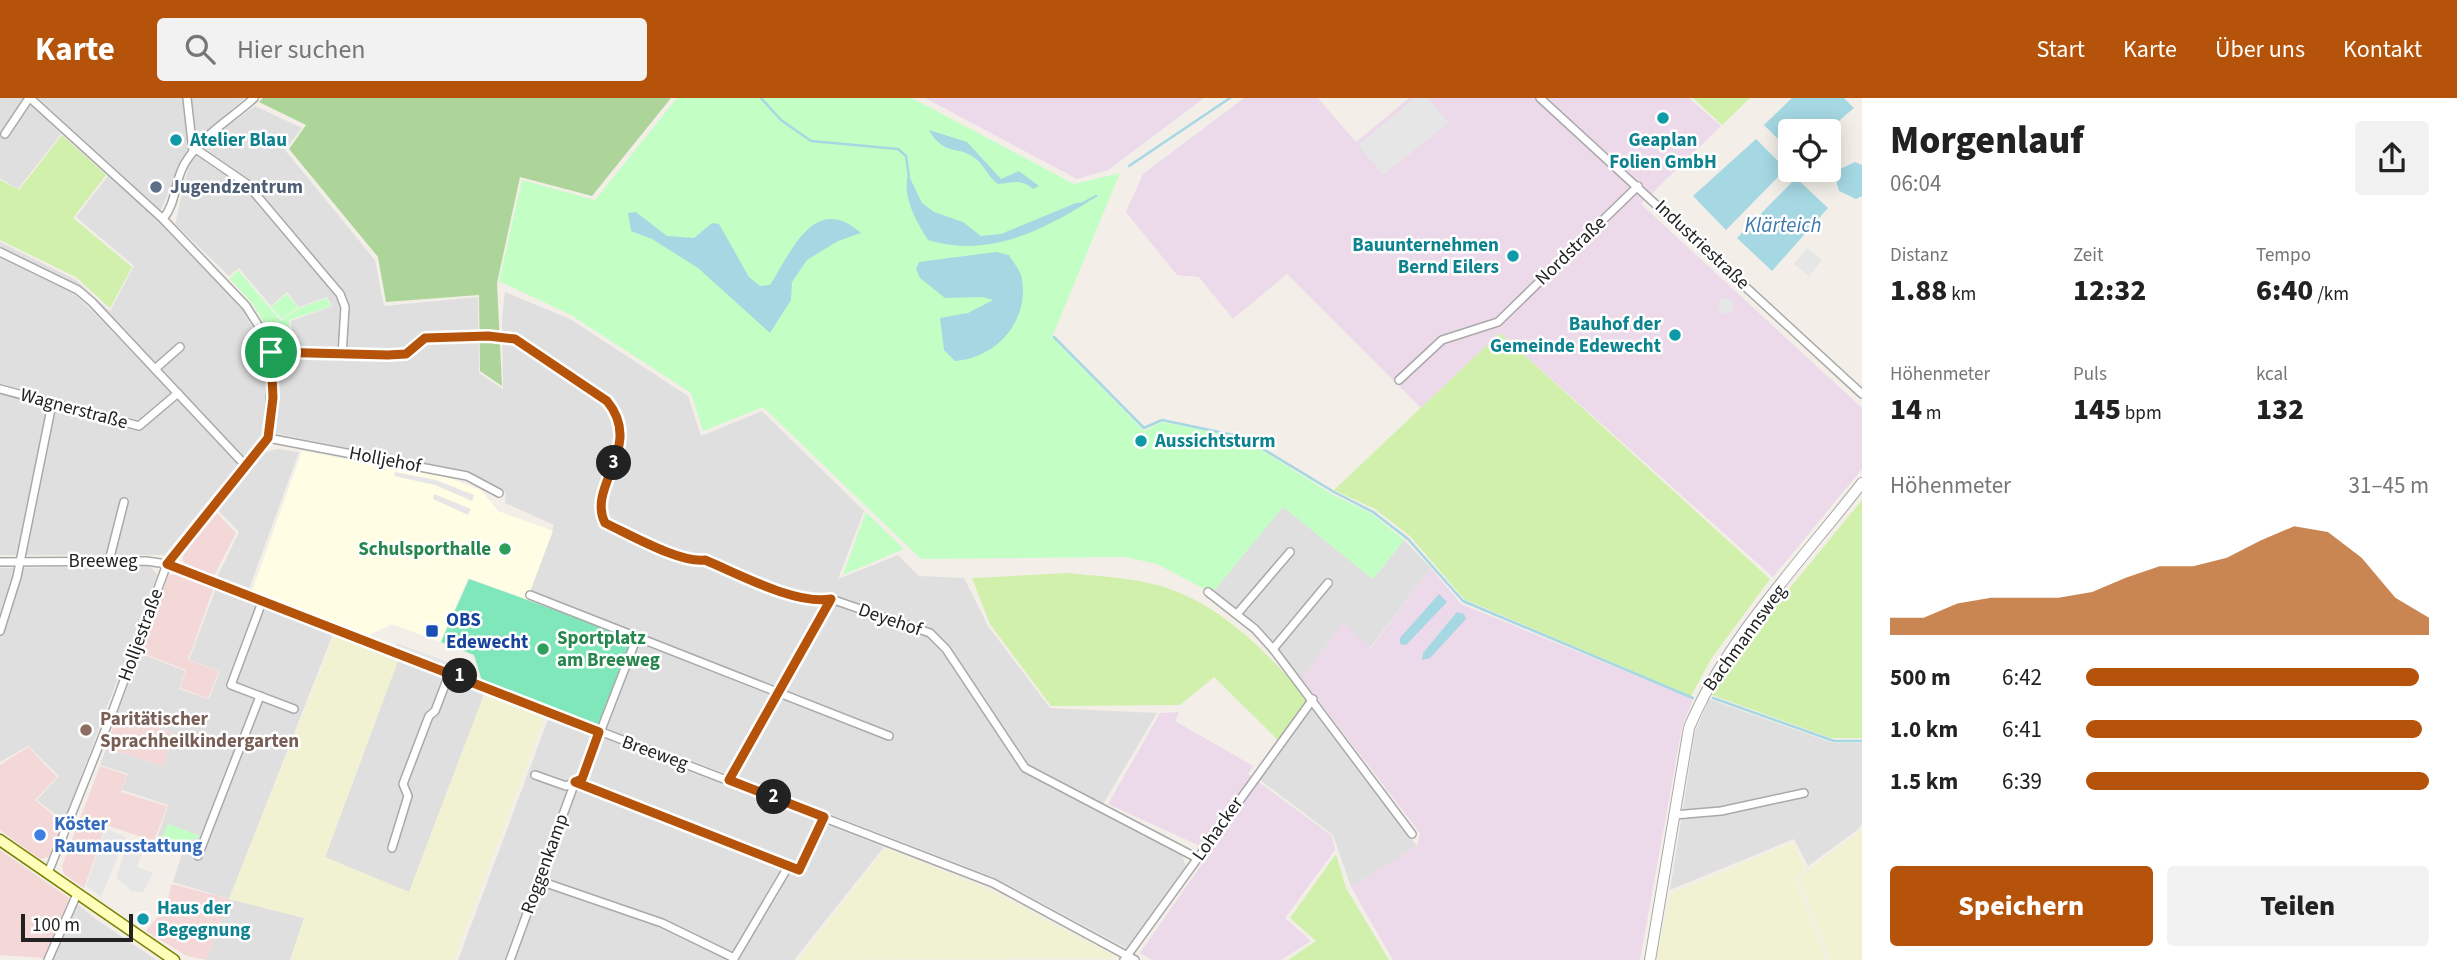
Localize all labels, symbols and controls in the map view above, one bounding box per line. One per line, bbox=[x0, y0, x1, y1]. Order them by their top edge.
search box bbox=[157, 18, 647, 81]
text: Karte bbox=[35, 26, 115, 73]
icon: search bbox=[181, 30, 219, 68]
text: Hier suchen bbox=[237, 31, 366, 68]
text: Start bbox=[2037, 32, 2085, 67]
text: Karte bbox=[2123, 32, 2177, 67]
text: Über uns bbox=[2215, 32, 2305, 67]
text: Kontakt bbox=[2343, 32, 2422, 67]
marker: Geaplan Folien GmbH bbox=[1655, 110, 1671, 126]
text: Morgenlauf bbox=[1890, 114, 2084, 168]
map controls bbox=[1778, 119, 1841, 182]
button: locate bbox=[1778, 119, 1841, 182]
button: share bbox=[2355, 121, 2429, 195]
place label: Atelier Blau bbox=[189, 127, 287, 154]
place label: Geaplan Folien GmbH bbox=[1609, 127, 1717, 176]
marker: Atelier Blau bbox=[168, 132, 184, 148]
text: 06:04 bbox=[1890, 167, 1941, 200]
place label: Jugendzentrum bbox=[170, 174, 303, 201]
marker: Jugendzentrum bbox=[148, 179, 164, 195]
street label: Industriestraße bbox=[1649, 194, 1755, 296]
street label: Nordstraße bbox=[1529, 210, 1613, 292]
water label: Klärteich bbox=[1744, 210, 1822, 240]
place label: Bauunternehmen Bernd Eilers bbox=[1352, 232, 1499, 281]
text: Distanz bbox=[1890, 242, 1948, 269]
text: Zeit bbox=[2073, 242, 2103, 269]
text: Tempo bbox=[2256, 242, 2311, 269]
marker: Bauunternehmen Bernd Eilers bbox=[1505, 248, 1521, 264]
text: 1.88 bbox=[1890, 269, 1947, 312]
text: 12:32 bbox=[2073, 269, 2146, 312]
text: 6:40 bbox=[2256, 269, 2313, 312]
text: km bbox=[1947, 281, 1976, 308]
text: /km bbox=[2313, 281, 2349, 308]
place label: Bauhof der Gemeinde Edewecht bbox=[1490, 311, 1661, 360]
pin bbox=[241, 322, 301, 382]
marker: Bauhof der Gemeinde Edewecht bbox=[1667, 327, 1683, 343]
icon: arrive bbox=[252, 333, 290, 371]
text: Höhenmeter bbox=[1890, 361, 1990, 388]
text: Puls bbox=[2073, 361, 2107, 388]
text: kcal bbox=[2256, 361, 2288, 388]
street label: Wagnerstraße bbox=[17, 382, 131, 436]
text: 14 bbox=[1890, 388, 1922, 431]
text: 145 bbox=[2073, 388, 2121, 431]
text: 132 bbox=[2256, 388, 2304, 431]
text: m bbox=[1922, 400, 1942, 427]
text: bpm bbox=[2121, 400, 2162, 427]
place label: Aussichtsturm bbox=[1154, 428, 1276, 455]
marker: Aussichtsturm bbox=[1133, 433, 1149, 449]
street label: Holljehof bbox=[347, 440, 425, 480]
pin: 3 bbox=[596, 446, 632, 480]
text: 3 bbox=[608, 449, 619, 476]
text: Höhenmeter bbox=[1890, 469, 2011, 502]
text: 31–45 m bbox=[2349, 469, 2429, 502]
place label: Schulsporthalle bbox=[358, 536, 491, 563]
marker: Schulsporthalle bbox=[497, 541, 513, 557]
street label: Breeweg bbox=[69, 548, 138, 575]
street label: Bachmannsweg bbox=[1697, 579, 1793, 697]
street label: Holljestraße bbox=[112, 585, 170, 685]
street label: Deyehof bbox=[855, 597, 927, 644]
place label: OBS Edewecht bbox=[446, 607, 528, 656]
marker: OBS Edewecht bbox=[424, 623, 440, 639]
place label: Sportplatz am Breeweg bbox=[557, 625, 660, 674]
marker: Sportplatz am Breeweg bbox=[535, 641, 551, 657]
pin: 1 bbox=[442, 658, 477, 694]
text: 500 m bbox=[1890, 661, 1951, 694]
text: 6:42 bbox=[2002, 661, 2042, 694]
text: 1 bbox=[454, 662, 465, 689]
place label: Paritätischer Sprachheilkindergarten bbox=[100, 706, 299, 755]
text: 1.0 km bbox=[1890, 713, 1958, 746]
text: 6:41 bbox=[2002, 713, 2042, 746]
marker: Paritätischer Sprachheilkindergarten bbox=[78, 722, 94, 738]
street label: Breeweg bbox=[618, 729, 692, 778]
text: 1.5 km bbox=[1890, 765, 1958, 798]
text: 6:39 bbox=[2002, 765, 2042, 798]
pin: 2 bbox=[756, 780, 792, 814]
text: 2 bbox=[768, 783, 779, 810]
street label: Lohacker bbox=[1186, 791, 1250, 867]
street label: Roggenkamp bbox=[514, 810, 576, 918]
place label: Köster Raumausstattung bbox=[54, 811, 202, 860]
marker: Köster Raumausstattung bbox=[32, 827, 48, 843]
button: Speichern bbox=[1890, 866, 2153, 946]
button: Teilen bbox=[2167, 866, 2429, 946]
place label: Haus der Begegnung bbox=[157, 895, 250, 944]
scale bar bbox=[21, 911, 133, 943]
marker: Haus der Begegnung bbox=[135, 911, 151, 927]
text: 100 m bbox=[32, 912, 80, 939]

